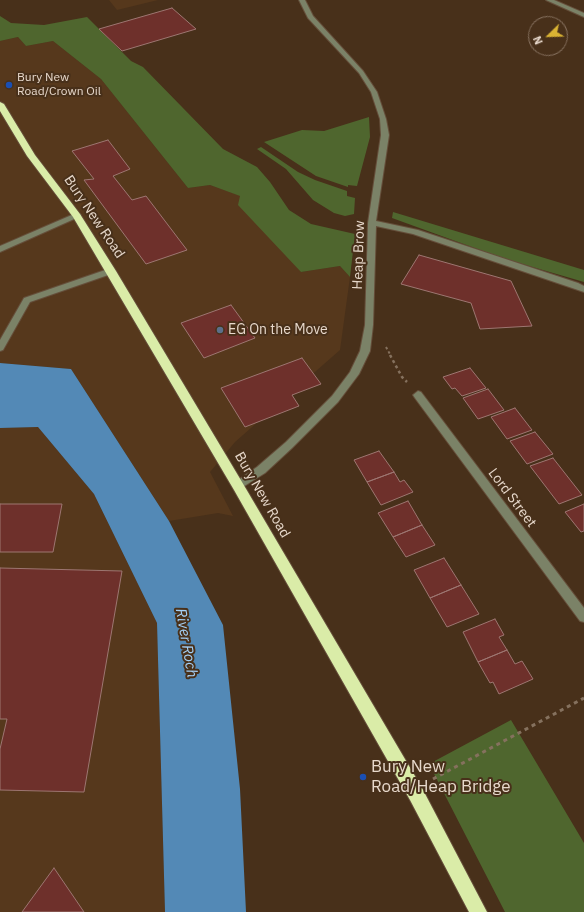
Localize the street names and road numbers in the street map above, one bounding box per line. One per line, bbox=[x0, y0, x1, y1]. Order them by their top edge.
street label: Bury New Road bbox=[60, 172, 128, 262]
street label: Heap Brow bbox=[349, 220, 369, 290]
street label: Bury New Road bbox=[231, 449, 293, 541]
street label: Lord Street bbox=[484, 465, 540, 531]

